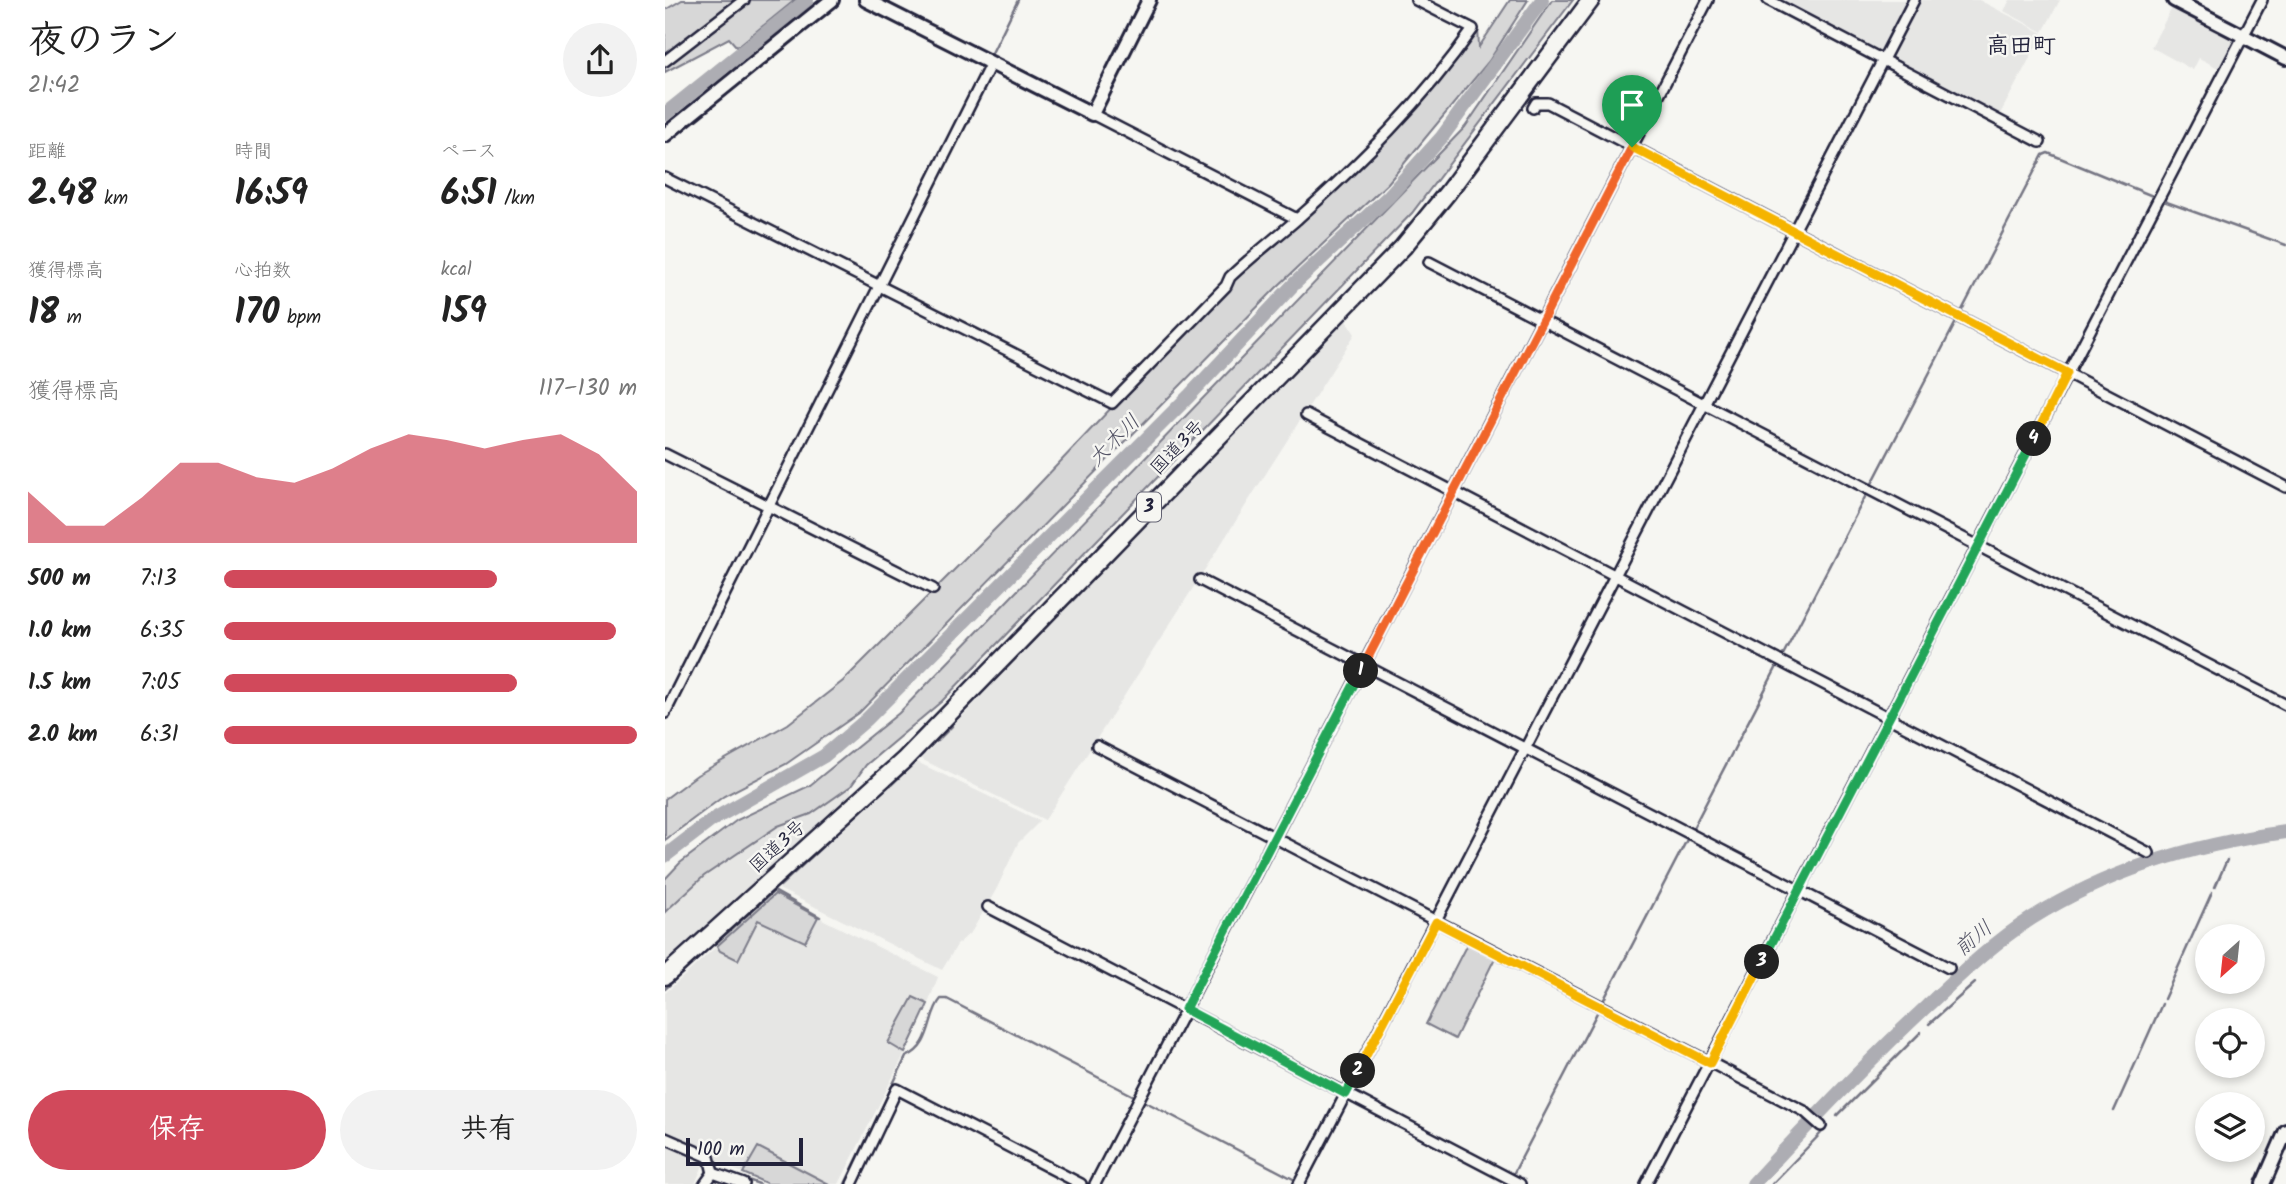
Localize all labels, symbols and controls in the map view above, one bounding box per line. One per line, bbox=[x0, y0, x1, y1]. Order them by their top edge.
text: 夜のラン bbox=[28, 12, 180, 72]
button: share bbox=[563, 23, 637, 97]
district label: 高田町 bbox=[1987, 29, 2056, 65]
text: 21:42 bbox=[28, 68, 80, 104]
pin bbox=[1602, 75, 1662, 147]
icon: arrive bbox=[1613, 86, 1651, 124]
text: 距離 bbox=[28, 137, 66, 167]
text: 時間 bbox=[234, 137, 272, 167]
text: ペース bbox=[441, 137, 497, 167]
text: 2.48 bbox=[28, 167, 96, 223]
text: 16:59 bbox=[234, 167, 308, 223]
text: 6:51 bbox=[441, 167, 497, 223]
text: km bbox=[96, 184, 128, 214]
text: /km bbox=[497, 184, 535, 214]
text: kcal bbox=[441, 255, 472, 285]
text: 獲得標高 bbox=[28, 256, 104, 286]
text: 心拍数 bbox=[234, 256, 291, 286]
text: 159 bbox=[441, 285, 487, 341]
text: 18 bbox=[28, 286, 59, 342]
text: 170 bbox=[234, 286, 279, 342]
text: m bbox=[59, 303, 82, 333]
text: bpm bbox=[279, 303, 321, 333]
text: 117–130 m bbox=[539, 371, 637, 407]
text: 獲得標高 bbox=[28, 374, 120, 410]
water label: 大木川 bbox=[1081, 407, 1149, 475]
street label: 国道3号 bbox=[1144, 413, 1212, 483]
pin: 4 bbox=[2017, 422, 2051, 457]
text: 4 bbox=[2028, 423, 2039, 453]
road number: 3 bbox=[1137, 492, 1161, 522]
text: 500 m bbox=[28, 561, 91, 597]
text: 7:13 bbox=[140, 561, 177, 597]
text: 1.0 km bbox=[28, 613, 91, 649]
text: 6:35 bbox=[140, 613, 184, 649]
pin: 1 bbox=[1343, 654, 1379, 688]
text: 1 bbox=[1358, 655, 1363, 685]
text: 1.5 km bbox=[28, 665, 91, 701]
text: 7:05 bbox=[140, 665, 180, 701]
text: 2.0 km bbox=[28, 717, 98, 753]
text: 6:31 bbox=[140, 717, 179, 753]
street label: 国道3号 bbox=[743, 813, 813, 881]
water label: 前川 bbox=[1947, 913, 2001, 965]
north arrow bbox=[2195, 924, 2265, 994]
map controls bbox=[2195, 924, 2265, 1162]
pin: 3 bbox=[1745, 944, 1779, 979]
text: 3 bbox=[1756, 946, 1767, 976]
button: locate bbox=[2195, 1008, 2265, 1078]
pin: 2 bbox=[1341, 1054, 1375, 1088]
text: 2 bbox=[1352, 1055, 1363, 1085]
button: 保存 bbox=[28, 1090, 326, 1170]
button: 共有 bbox=[340, 1090, 637, 1170]
button: layers bbox=[2195, 1092, 2265, 1162]
scale bar bbox=[686, 1135, 803, 1167]
text: 100 m bbox=[697, 1135, 745, 1165]

